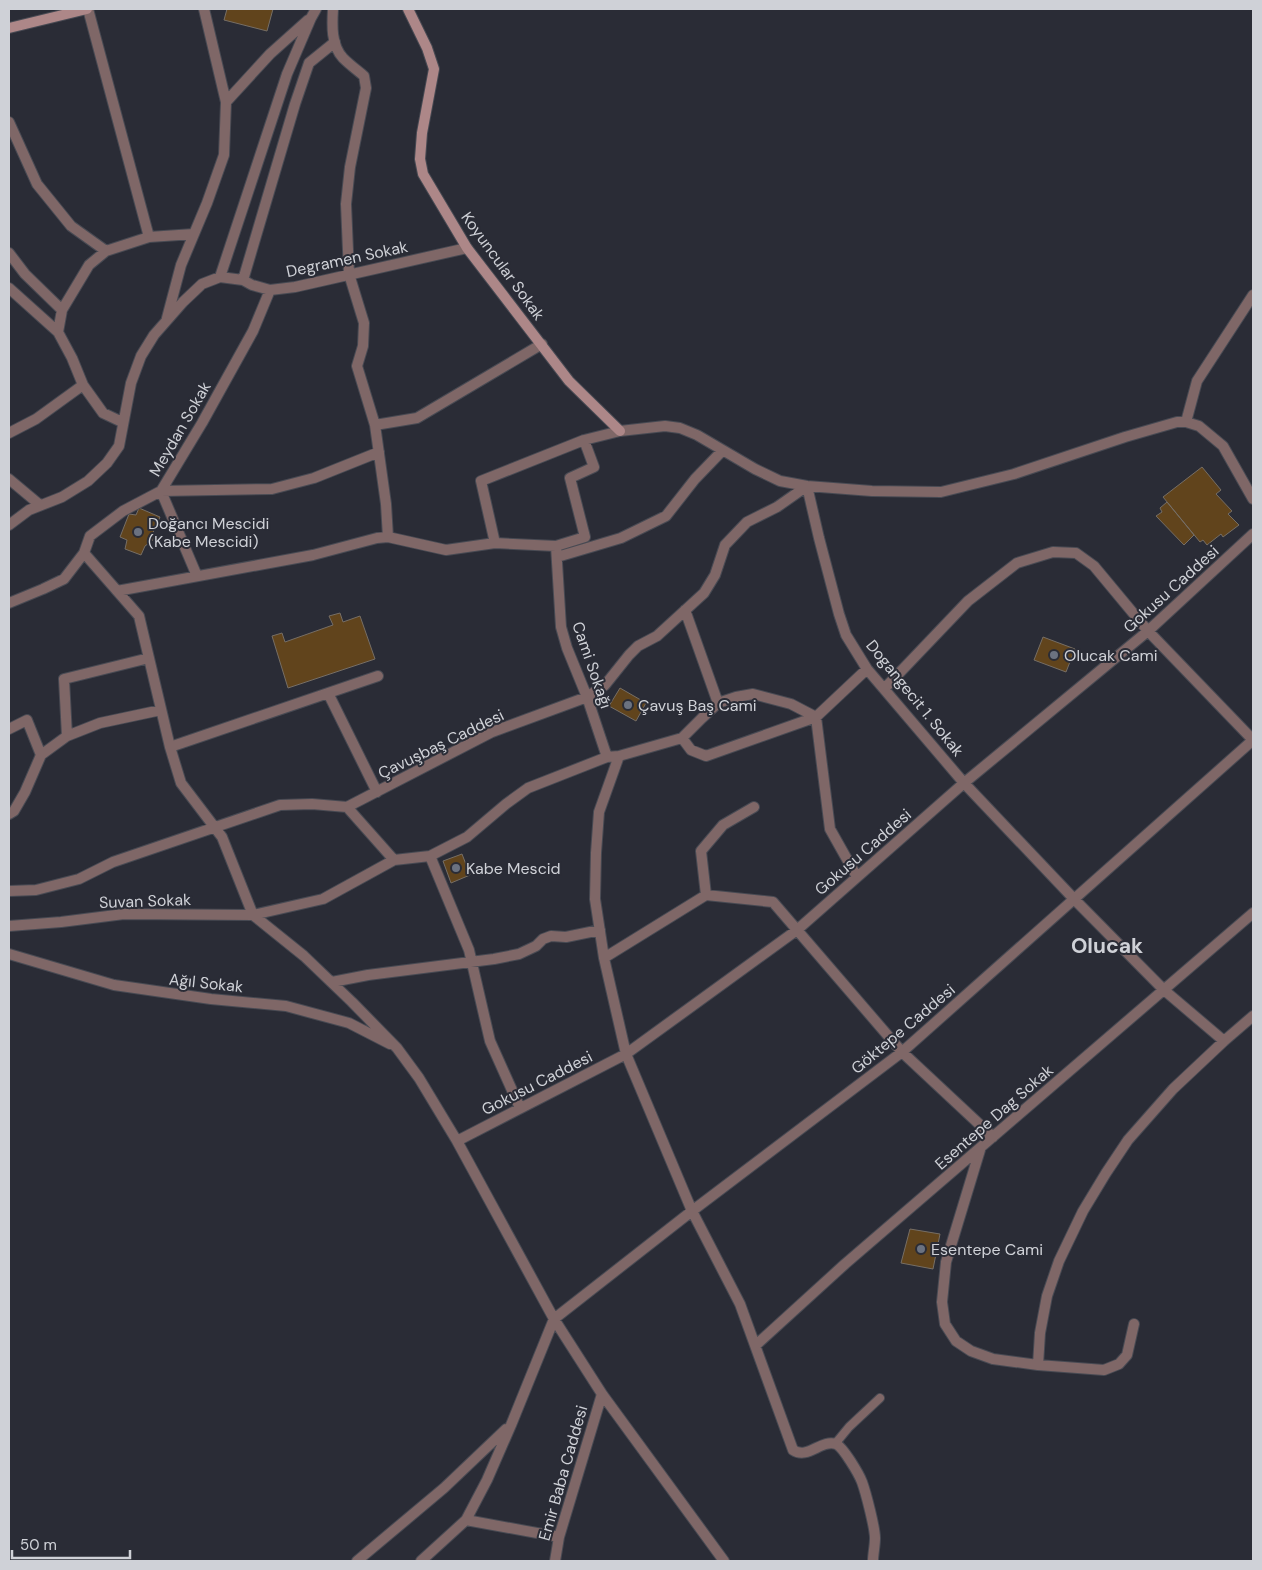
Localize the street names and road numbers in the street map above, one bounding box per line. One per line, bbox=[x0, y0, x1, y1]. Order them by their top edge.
street label: Koyuncular Sokak bbox=[457, 208, 549, 324]
street label: Degramen Sokak bbox=[284, 236, 410, 282]
street label: Meydan Sokak bbox=[144, 378, 216, 480]
street label: Gokusu Caddesi bbox=[1119, 541, 1223, 637]
street label: Cami Sokağı bbox=[567, 619, 617, 711]
street label: Dogangecit 1. Sokak bbox=[861, 635, 969, 761]
street label: Çavuşbaş Caddesi bbox=[375, 704, 507, 784]
street label: Gokusu Caddesi bbox=[810, 804, 916, 900]
street label: Suvan Sokak bbox=[99, 889, 191, 913]
street label: Ağıl Sokak bbox=[168, 969, 244, 997]
street label: Göktepe Caddesi bbox=[847, 979, 959, 1079]
street label: Gokusu Caddesi bbox=[478, 1046, 596, 1120]
street label: Esentepe Dag Sokak bbox=[930, 1060, 1058, 1174]
street label: Emir Baba Caddesi bbox=[534, 1403, 592, 1543]

